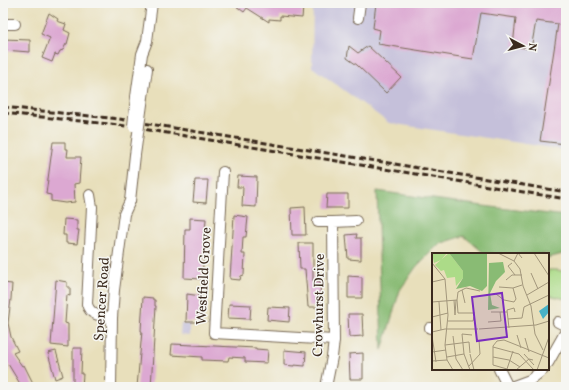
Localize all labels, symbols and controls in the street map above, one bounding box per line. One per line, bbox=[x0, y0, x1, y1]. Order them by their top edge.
north arrow bbox=[503, 26, 543, 66]
text: N bbox=[524, 42, 539, 52]
street label: Westfield Grove bbox=[192, 226, 217, 326]
street label: Crowhurst Drive bbox=[309, 253, 330, 357]
inset map bbox=[432, 253, 549, 370]
street label: Spencer Road bbox=[90, 256, 115, 342]

